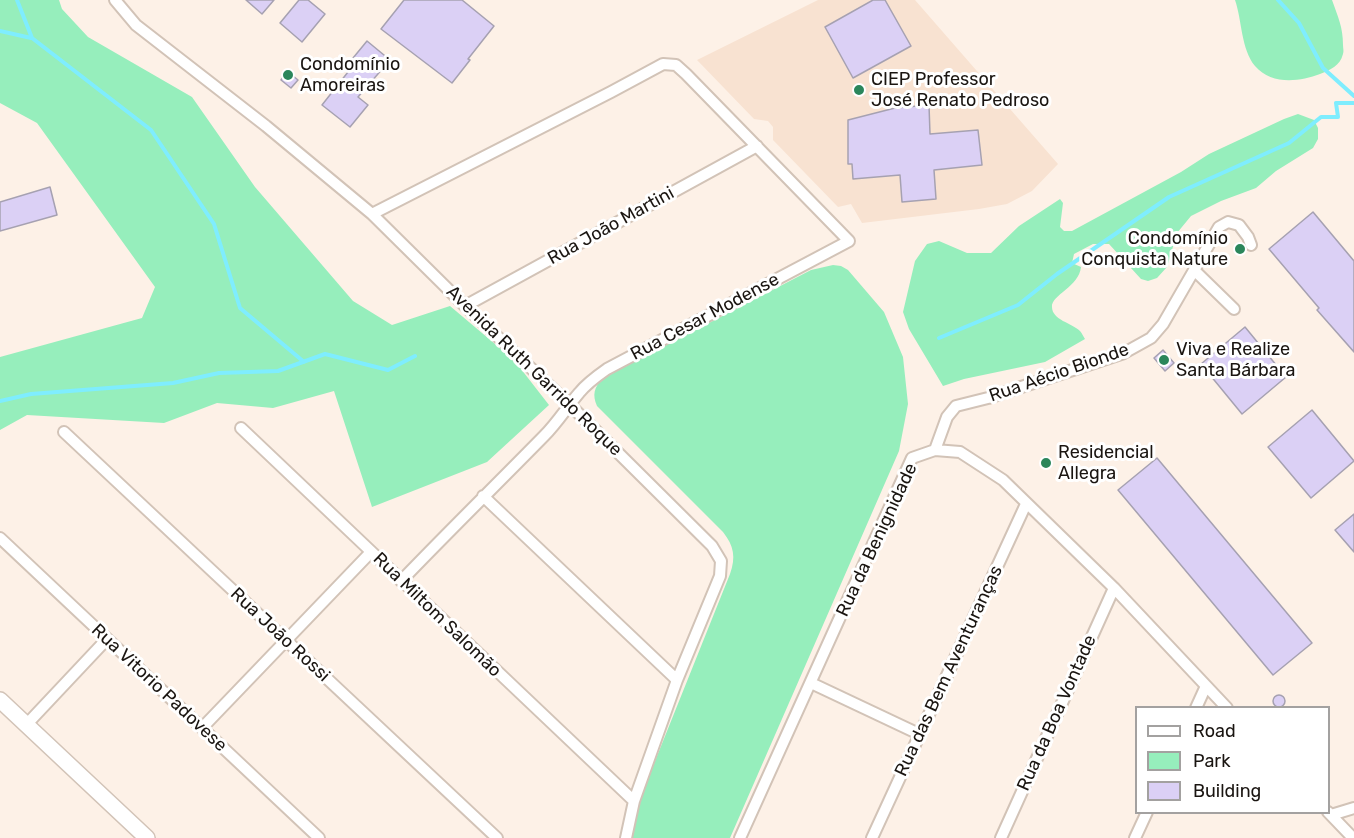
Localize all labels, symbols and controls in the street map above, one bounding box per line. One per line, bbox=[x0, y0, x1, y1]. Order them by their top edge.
place label: Condomínio Amoreiras bbox=[300, 54, 400, 97]
marker: Condomínio Amoreiras bbox=[281, 68, 295, 82]
place label: CIEP Professor José Renato Pedroso bbox=[871, 69, 1049, 112]
marker: CIEP Professor José Renato Pedroso bbox=[852, 83, 866, 97]
street label: Rua João Martini bbox=[544, 182, 678, 270]
place label: Condomínio Conquista Nature bbox=[1081, 228, 1228, 270]
marker: Condomínio Conquista Nature bbox=[1233, 242, 1247, 256]
street label: Rua Cesar Modense bbox=[627, 269, 783, 365]
street label: Avenida Ruth Garrido Roque bbox=[442, 281, 626, 461]
street label: Rua Aécio Bionde bbox=[986, 339, 1132, 407]
place label: Viva e Realize Santa Bárbara bbox=[1176, 339, 1295, 382]
marker: Viva e Realize Santa Bárbara bbox=[1157, 353, 1171, 367]
place label: Residencial Allegra bbox=[1058, 442, 1154, 484]
marker: Residencial Allegra bbox=[1039, 456, 1053, 470]
street label: Rua da Benignidade bbox=[832, 460, 922, 620]
street label: Rua Miltom Salomão bbox=[368, 548, 506, 682]
street label: Rua das Bem Aventuranças bbox=[891, 562, 1007, 780]
street label: Rua João Rossi bbox=[226, 583, 334, 687]
street label: Rua Vitorio Padovese bbox=[87, 620, 231, 756]
street label: Rua da Boa Vontade bbox=[1013, 632, 1101, 794]
legend bbox=[1135, 706, 1330, 814]
text: Road bbox=[1193, 720, 1236, 742]
text: Park bbox=[1193, 750, 1230, 772]
text: Building bbox=[1193, 780, 1261, 802]

